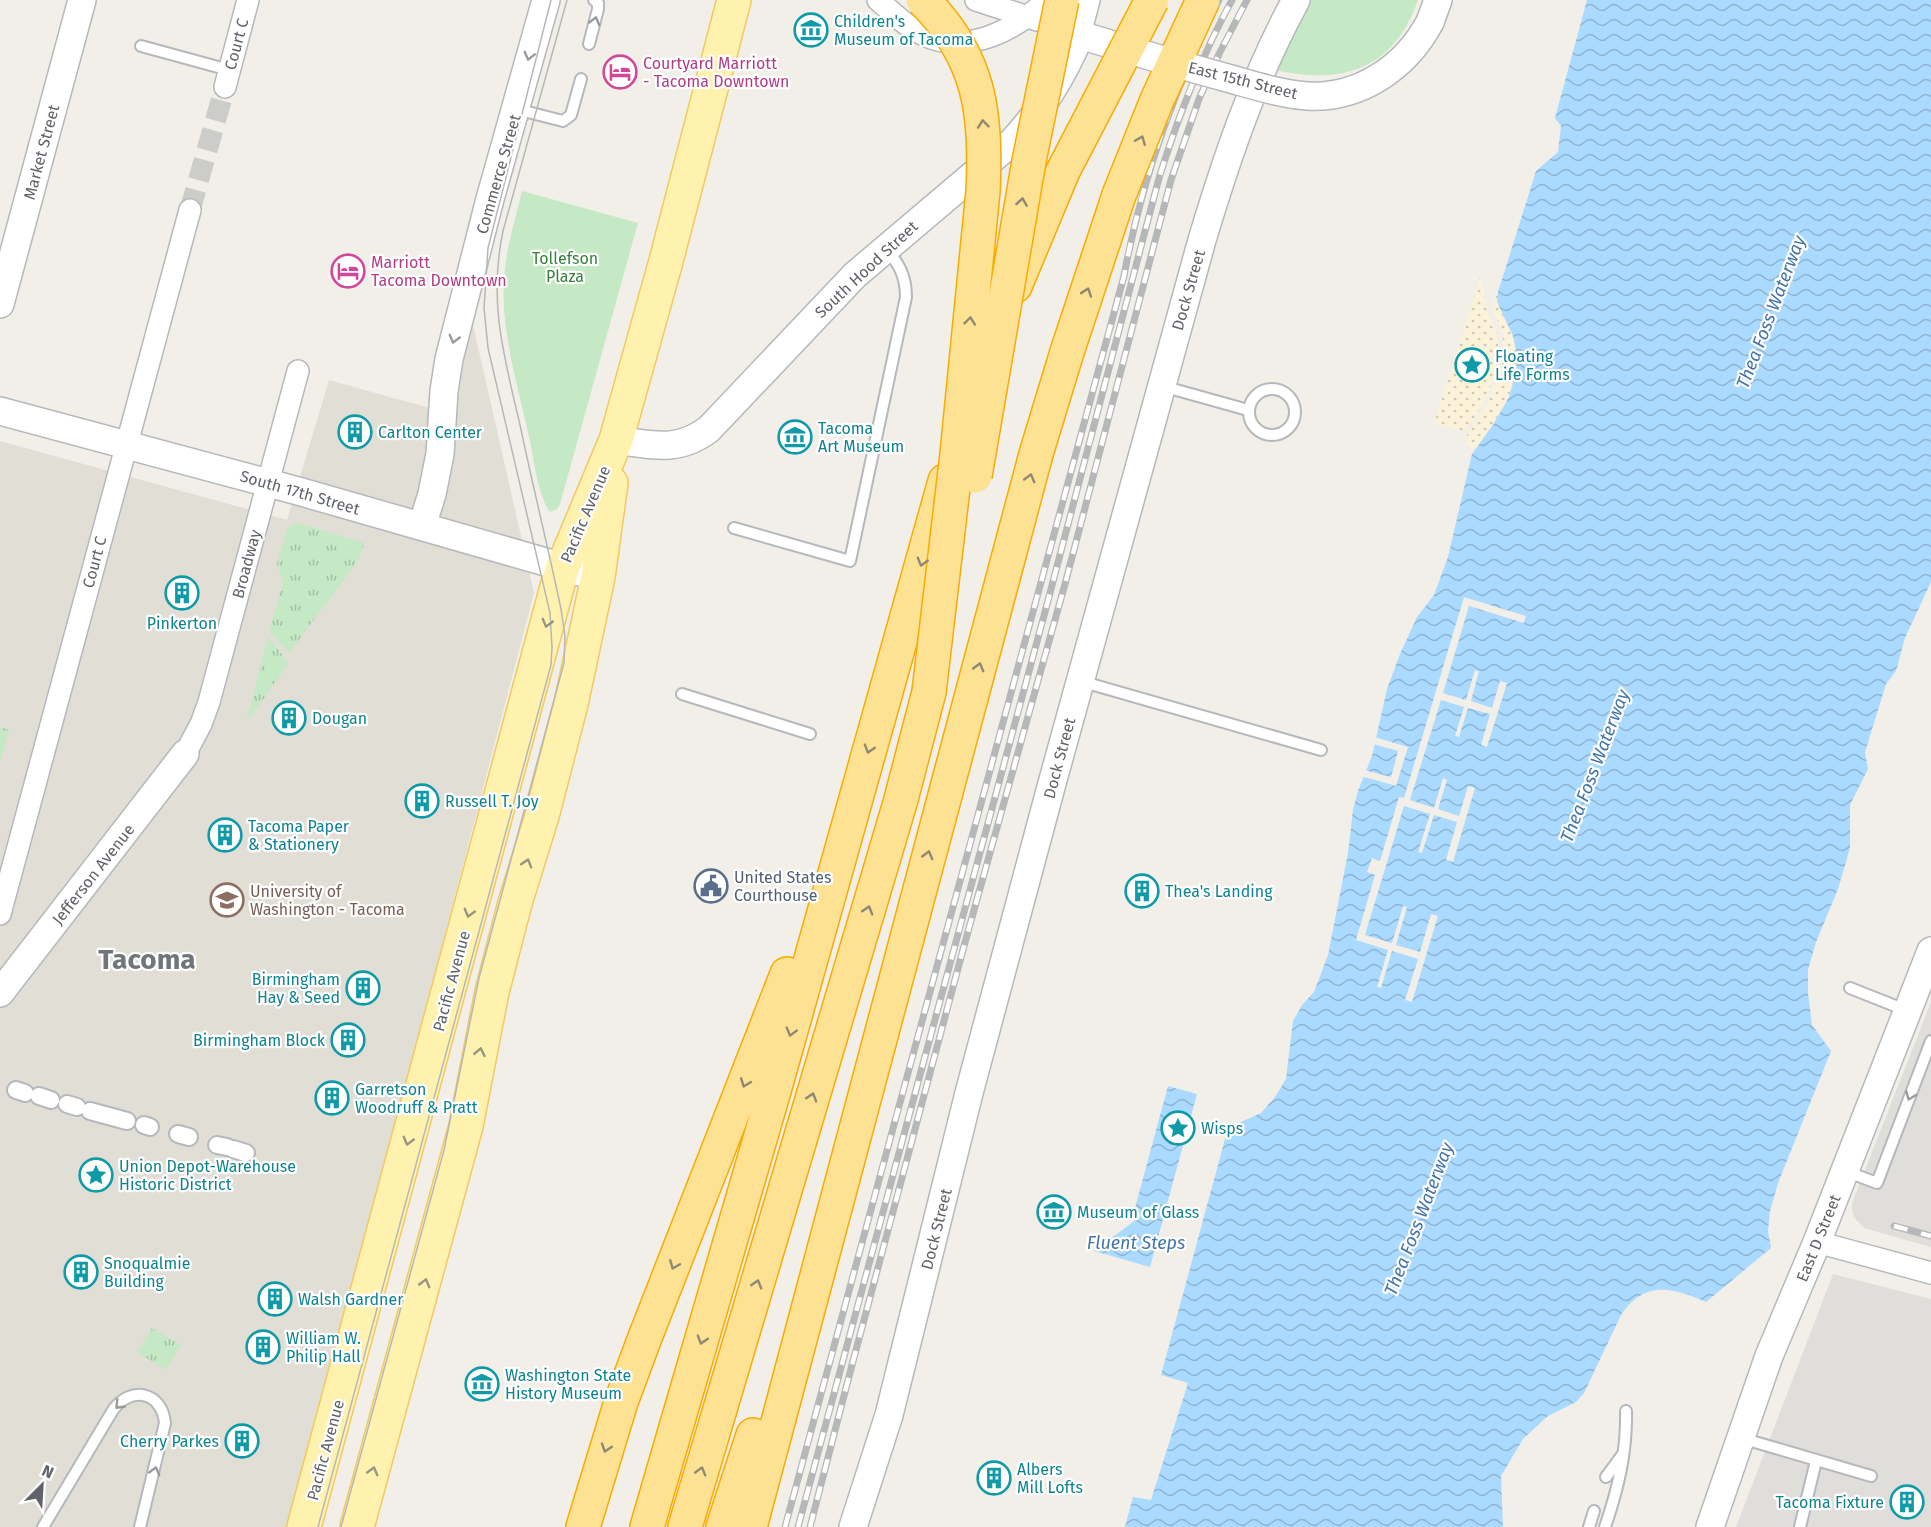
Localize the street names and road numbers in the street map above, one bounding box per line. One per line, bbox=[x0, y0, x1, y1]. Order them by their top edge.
street label: Court C bbox=[221, 16, 252, 72]
street label: East 15th Street bbox=[1186, 58, 1300, 103]
street label: Market Street bbox=[20, 102, 63, 202]
street label: Commerce Street bbox=[472, 112, 525, 236]
street label: South Hood Street bbox=[811, 217, 922, 322]
street label: Dock Street bbox=[1168, 247, 1209, 333]
street label: Pacific Avenue bbox=[556, 463, 614, 566]
street label: South 17th Street bbox=[238, 466, 362, 519]
street label: Broadway bbox=[228, 528, 265, 601]
street label: Court C bbox=[79, 534, 110, 590]
street label: Dock Street bbox=[1040, 715, 1079, 801]
street label: Jefferson Avenue bbox=[48, 820, 139, 928]
street label: Pacific Avenue bbox=[429, 929, 474, 1034]
street label: Dock Street bbox=[917, 1186, 956, 1272]
street label: East D Street bbox=[1792, 1192, 1845, 1285]
street label: Pacific Avenue bbox=[303, 1398, 348, 1503]

